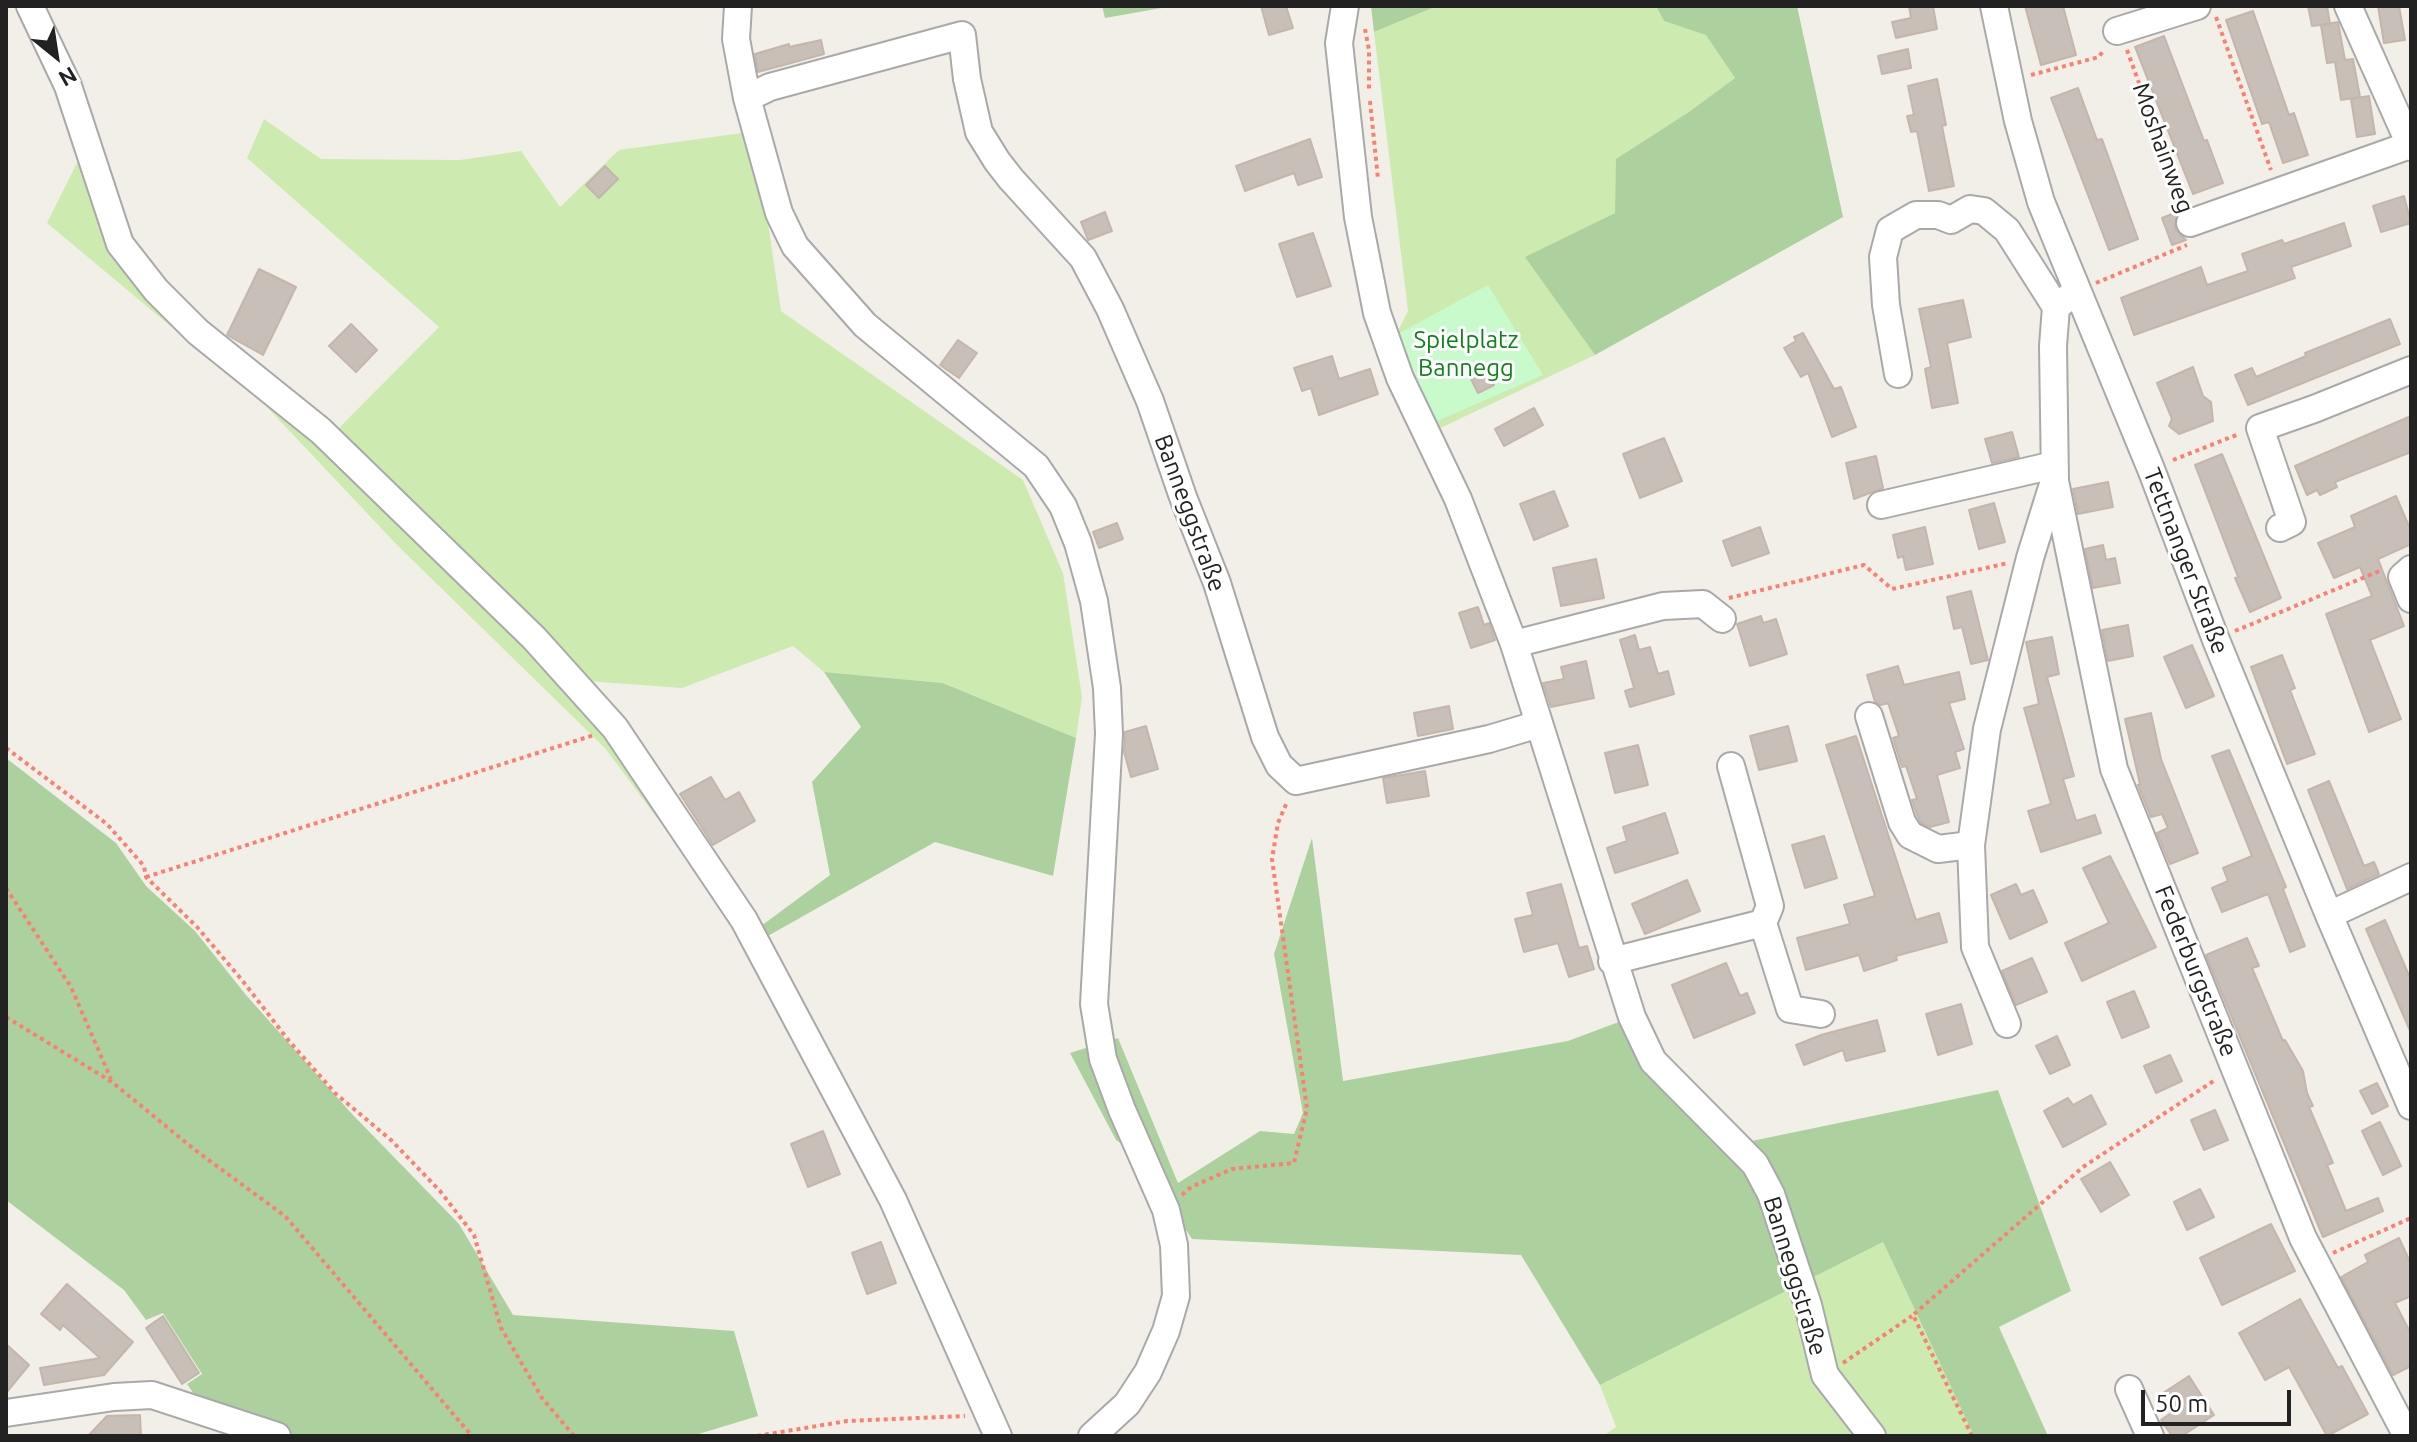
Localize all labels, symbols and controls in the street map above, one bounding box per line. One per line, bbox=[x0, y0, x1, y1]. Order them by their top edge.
north arrow bbox=[16, 16, 96, 96]
text: N bbox=[55, 62, 82, 92]
street label: Moshainweg bbox=[2126, 79, 2200, 217]
park label: Spielplatz Bannegg bbox=[1413, 326, 1519, 382]
street label: Banneggstraße bbox=[1148, 431, 1232, 595]
street label: Tettnanger Straße bbox=[2137, 464, 2235, 658]
street label: Federburgstraße bbox=[2149, 881, 2243, 1061]
street label: Banneggstraße bbox=[1757, 1193, 1833, 1359]
scale bar bbox=[2145, 1374, 2295, 1424]
text: 50 m bbox=[2155, 1390, 2208, 1417]

